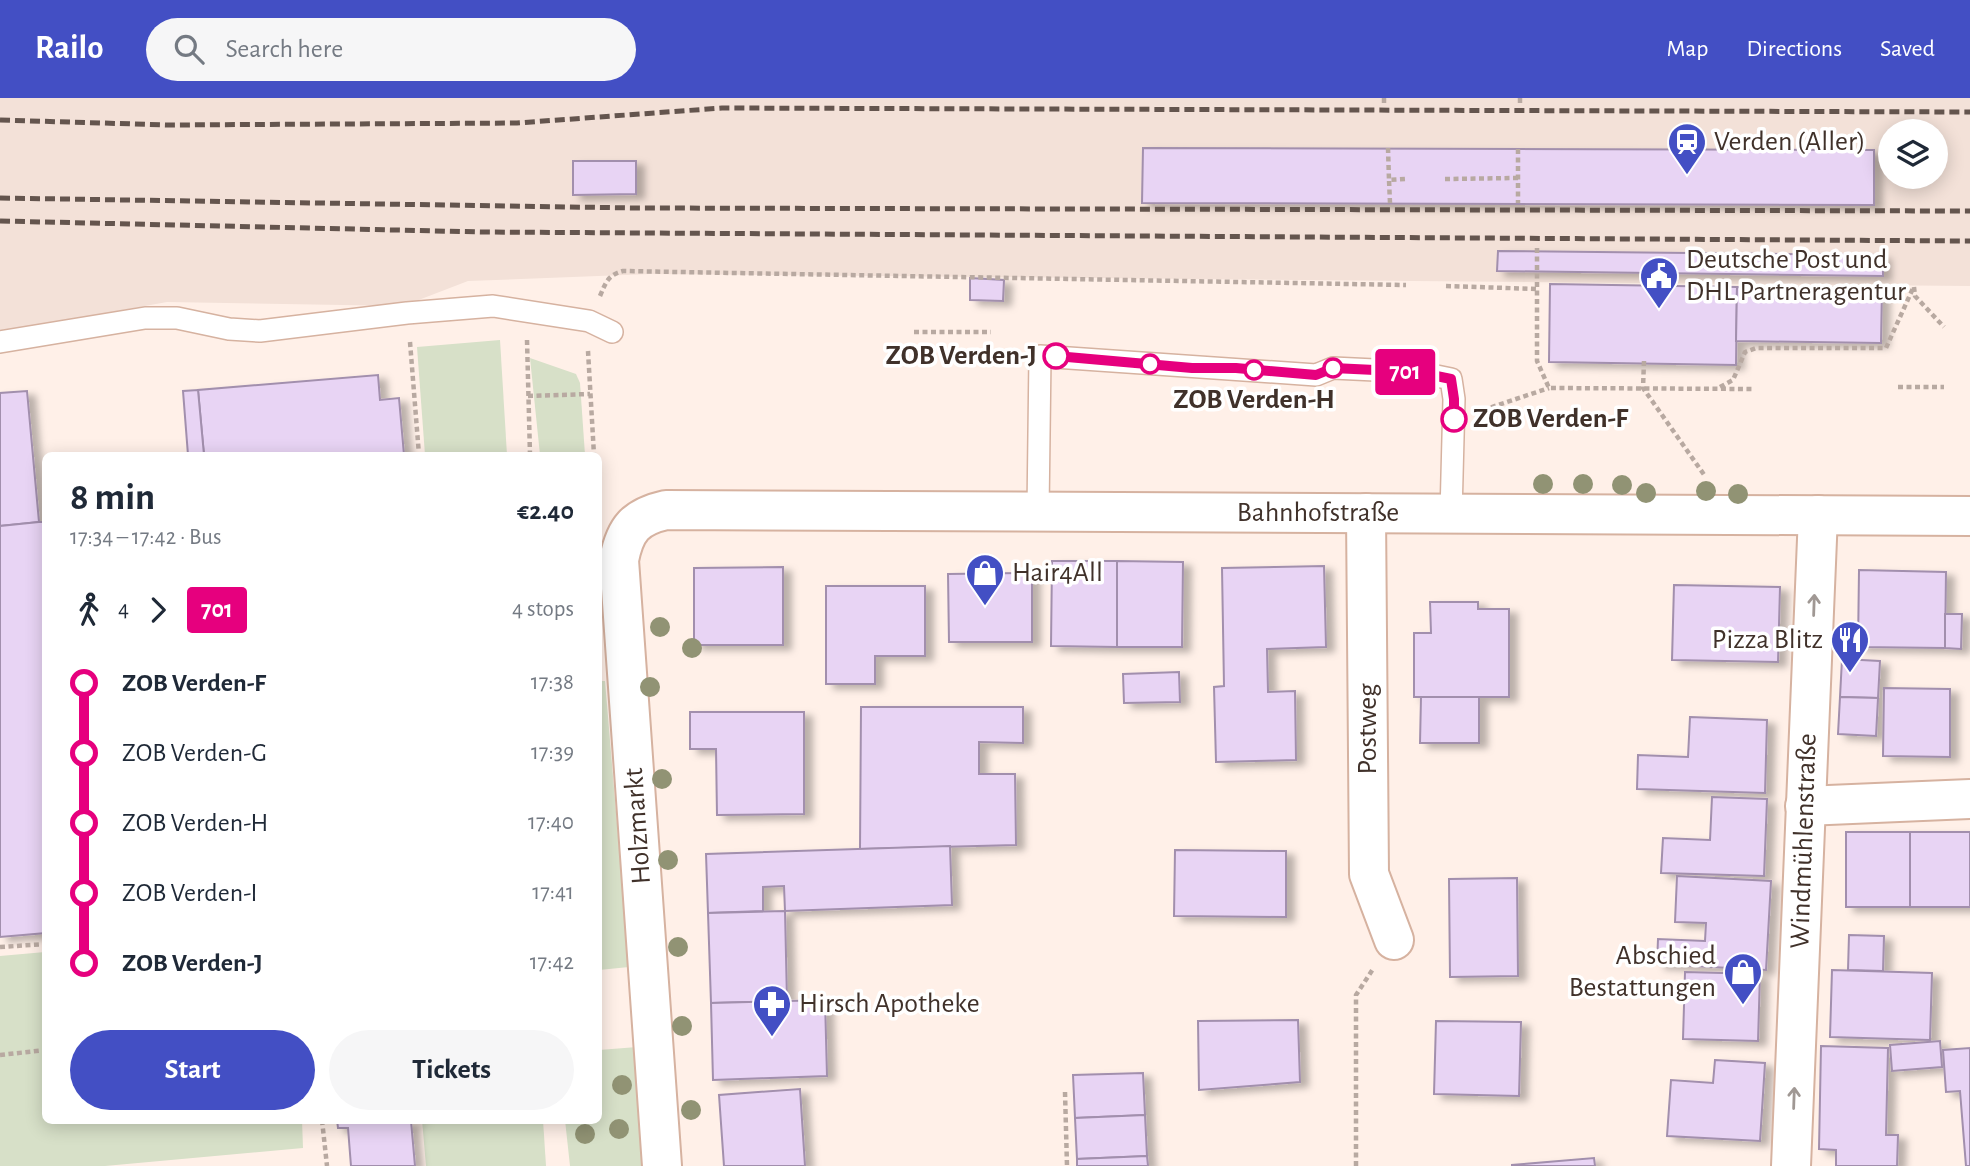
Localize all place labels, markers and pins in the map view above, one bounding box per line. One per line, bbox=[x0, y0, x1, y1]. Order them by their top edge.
station icon: Verden (Aller) bbox=[1666, 121, 1708, 176]
place label: Verden (Aller) bbox=[1714, 128, 1866, 156]
place label: Deutsche Post und DHL Partneragentur bbox=[1686, 246, 1906, 306]
public building icon: Deutsche Post und DHL Partneragentur bbox=[1638, 255, 1680, 310]
place label: ZOB Verden-J bbox=[885, 342, 1037, 370]
marker: ZOB Verden-J bbox=[1043, 343, 1069, 369]
unlabelled marker bbox=[1140, 354, 1160, 374]
unlabelled marker bbox=[1323, 358, 1343, 378]
marker: ZOB Verden-H bbox=[1244, 360, 1264, 380]
place label: ZOB Verden-H bbox=[1173, 386, 1335, 414]
place label: ZOB Verden-F bbox=[1473, 405, 1629, 433]
marker: ZOB Verden-F bbox=[1441, 406, 1467, 432]
shop icon: Hair4All bbox=[964, 552, 1006, 607]
place label: Hair4All bbox=[1012, 559, 1103, 587]
restaurant icon: Pizza Blitz bbox=[1829, 619, 1871, 674]
place label: Pizza Blitz bbox=[1712, 626, 1823, 654]
place label: Abschied Bestattungen bbox=[1569, 942, 1716, 1002]
shop icon: Abschied Bestattungen bbox=[1722, 951, 1764, 1006]
pharmacy icon: Hirsch Apotheke bbox=[751, 983, 793, 1038]
place label: Hirsch Apotheke bbox=[799, 990, 980, 1018]

